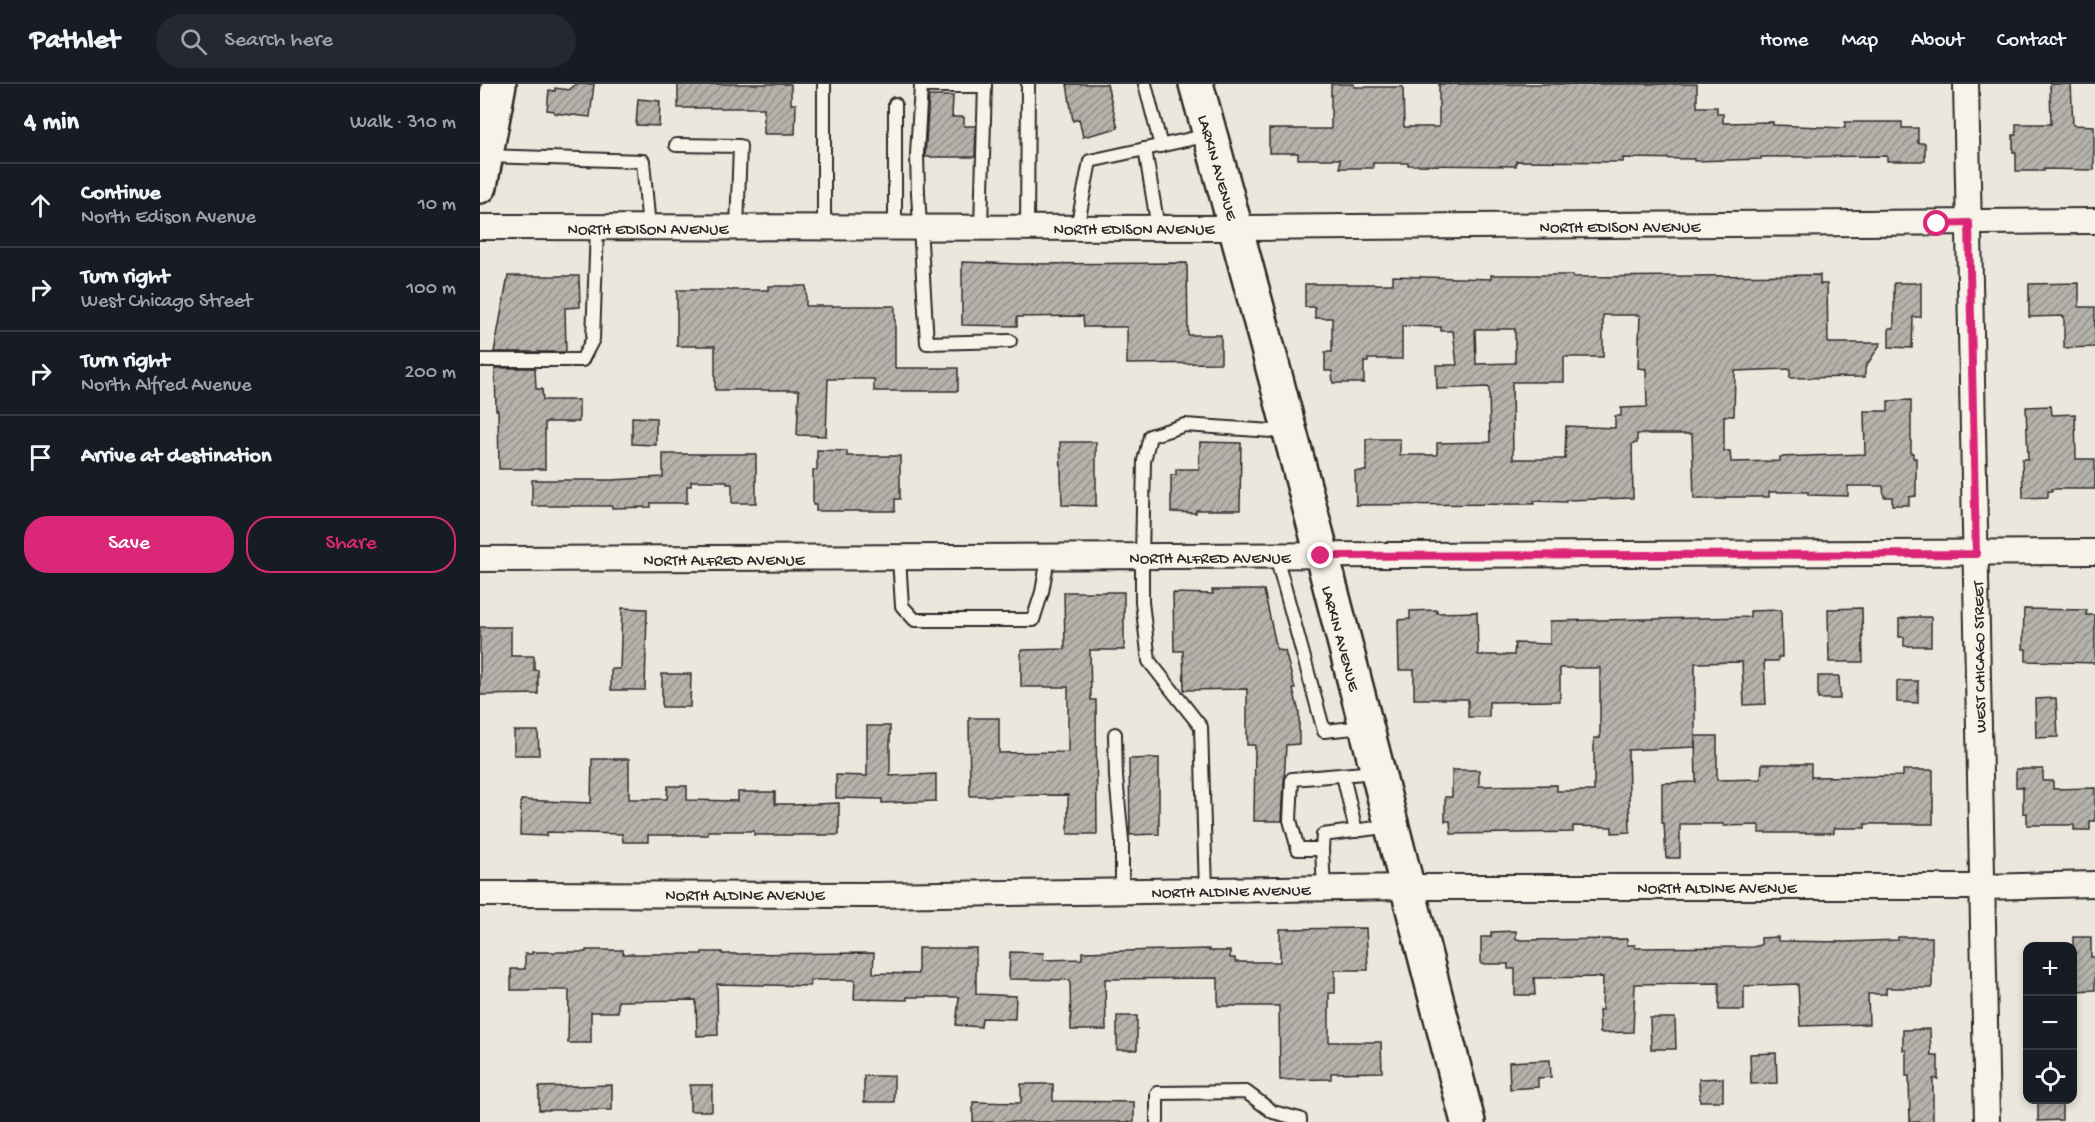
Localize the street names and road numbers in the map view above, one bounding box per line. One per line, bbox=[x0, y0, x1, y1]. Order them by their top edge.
street label: LARKIN AVENUE bbox=[1192, 113, 1240, 224]
street label: NORTH EDISON AVENUE bbox=[1539, 220, 1702, 239]
street label: NORTH EDISON AVENUE bbox=[567, 222, 730, 241]
street label: NORTH EDISON AVENUE bbox=[1053, 222, 1216, 241]
street label: NORTH ALFRED AVENUE bbox=[1129, 551, 1292, 570]
street label: NORTH ALFRED AVENUE bbox=[643, 553, 806, 572]
street label: WEST CHICAGO STREET bbox=[1971, 580, 1992, 733]
street label: LARKIN AVENUE bbox=[1315, 584, 1362, 695]
street label: NORTH ALDINE AVENUE bbox=[1637, 881, 1798, 900]
street label: NORTH ALDINE AVENUE bbox=[1151, 883, 1312, 904]
street label: NORTH ALDINE AVENUE bbox=[665, 888, 826, 907]

